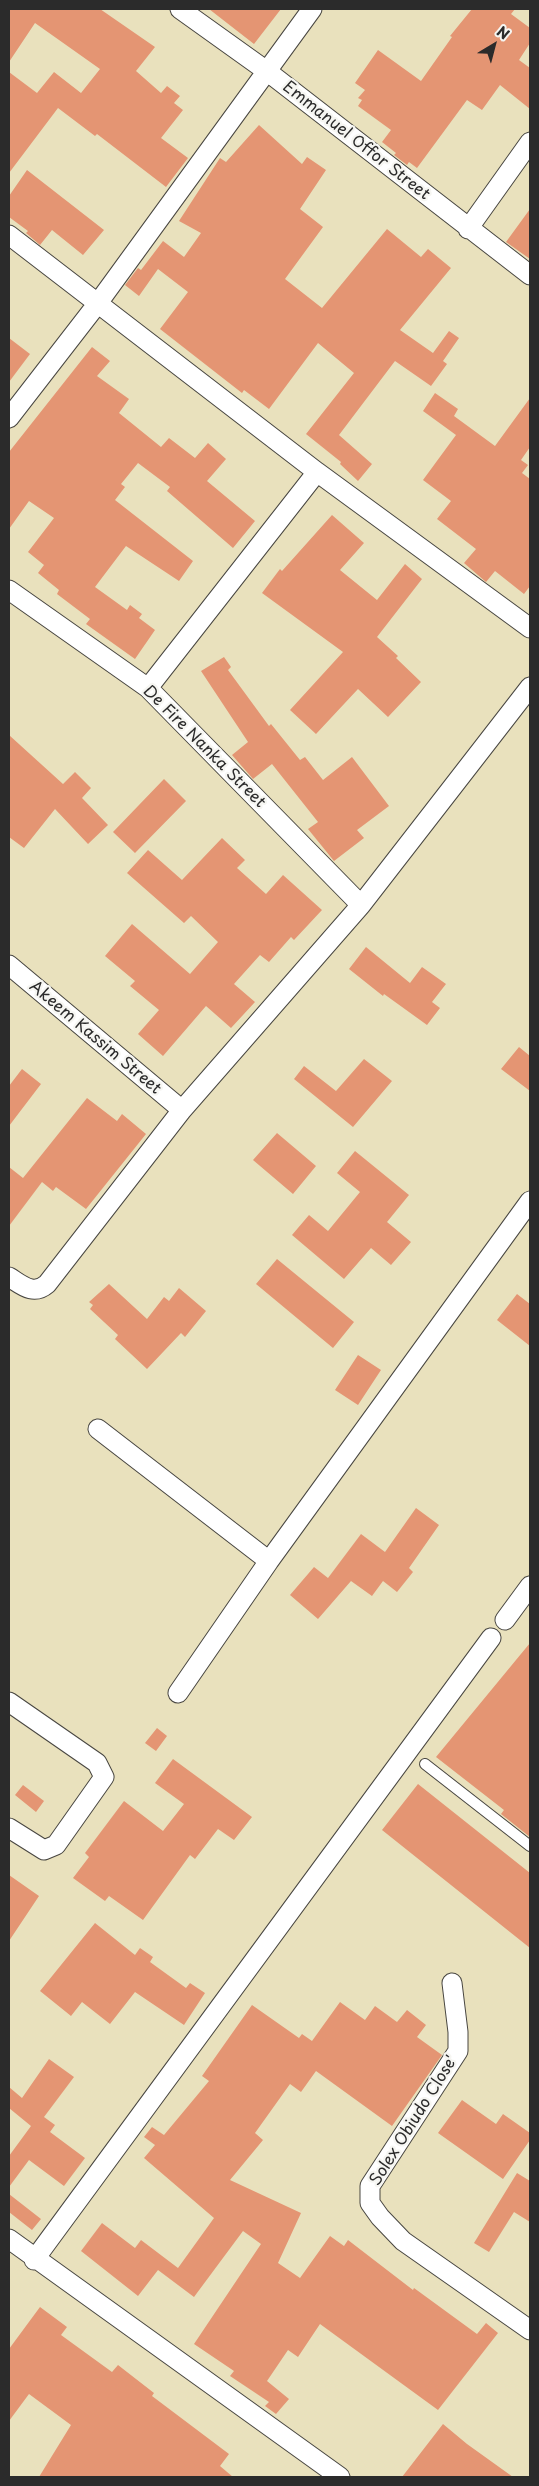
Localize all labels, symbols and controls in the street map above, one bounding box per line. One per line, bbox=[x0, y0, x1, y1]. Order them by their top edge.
north arrow bbox=[469, 20, 519, 70]
text: N bbox=[493, 21, 514, 44]
street label: Emmanuel Offor Street bbox=[279, 78, 433, 204]
street label: De Fire Nanka Street bbox=[139, 682, 269, 812]
street label: Akeem Kassim Street bbox=[25, 977, 165, 1099]
street label: Solex Obiudo Close' bbox=[366, 2052, 462, 2190]

